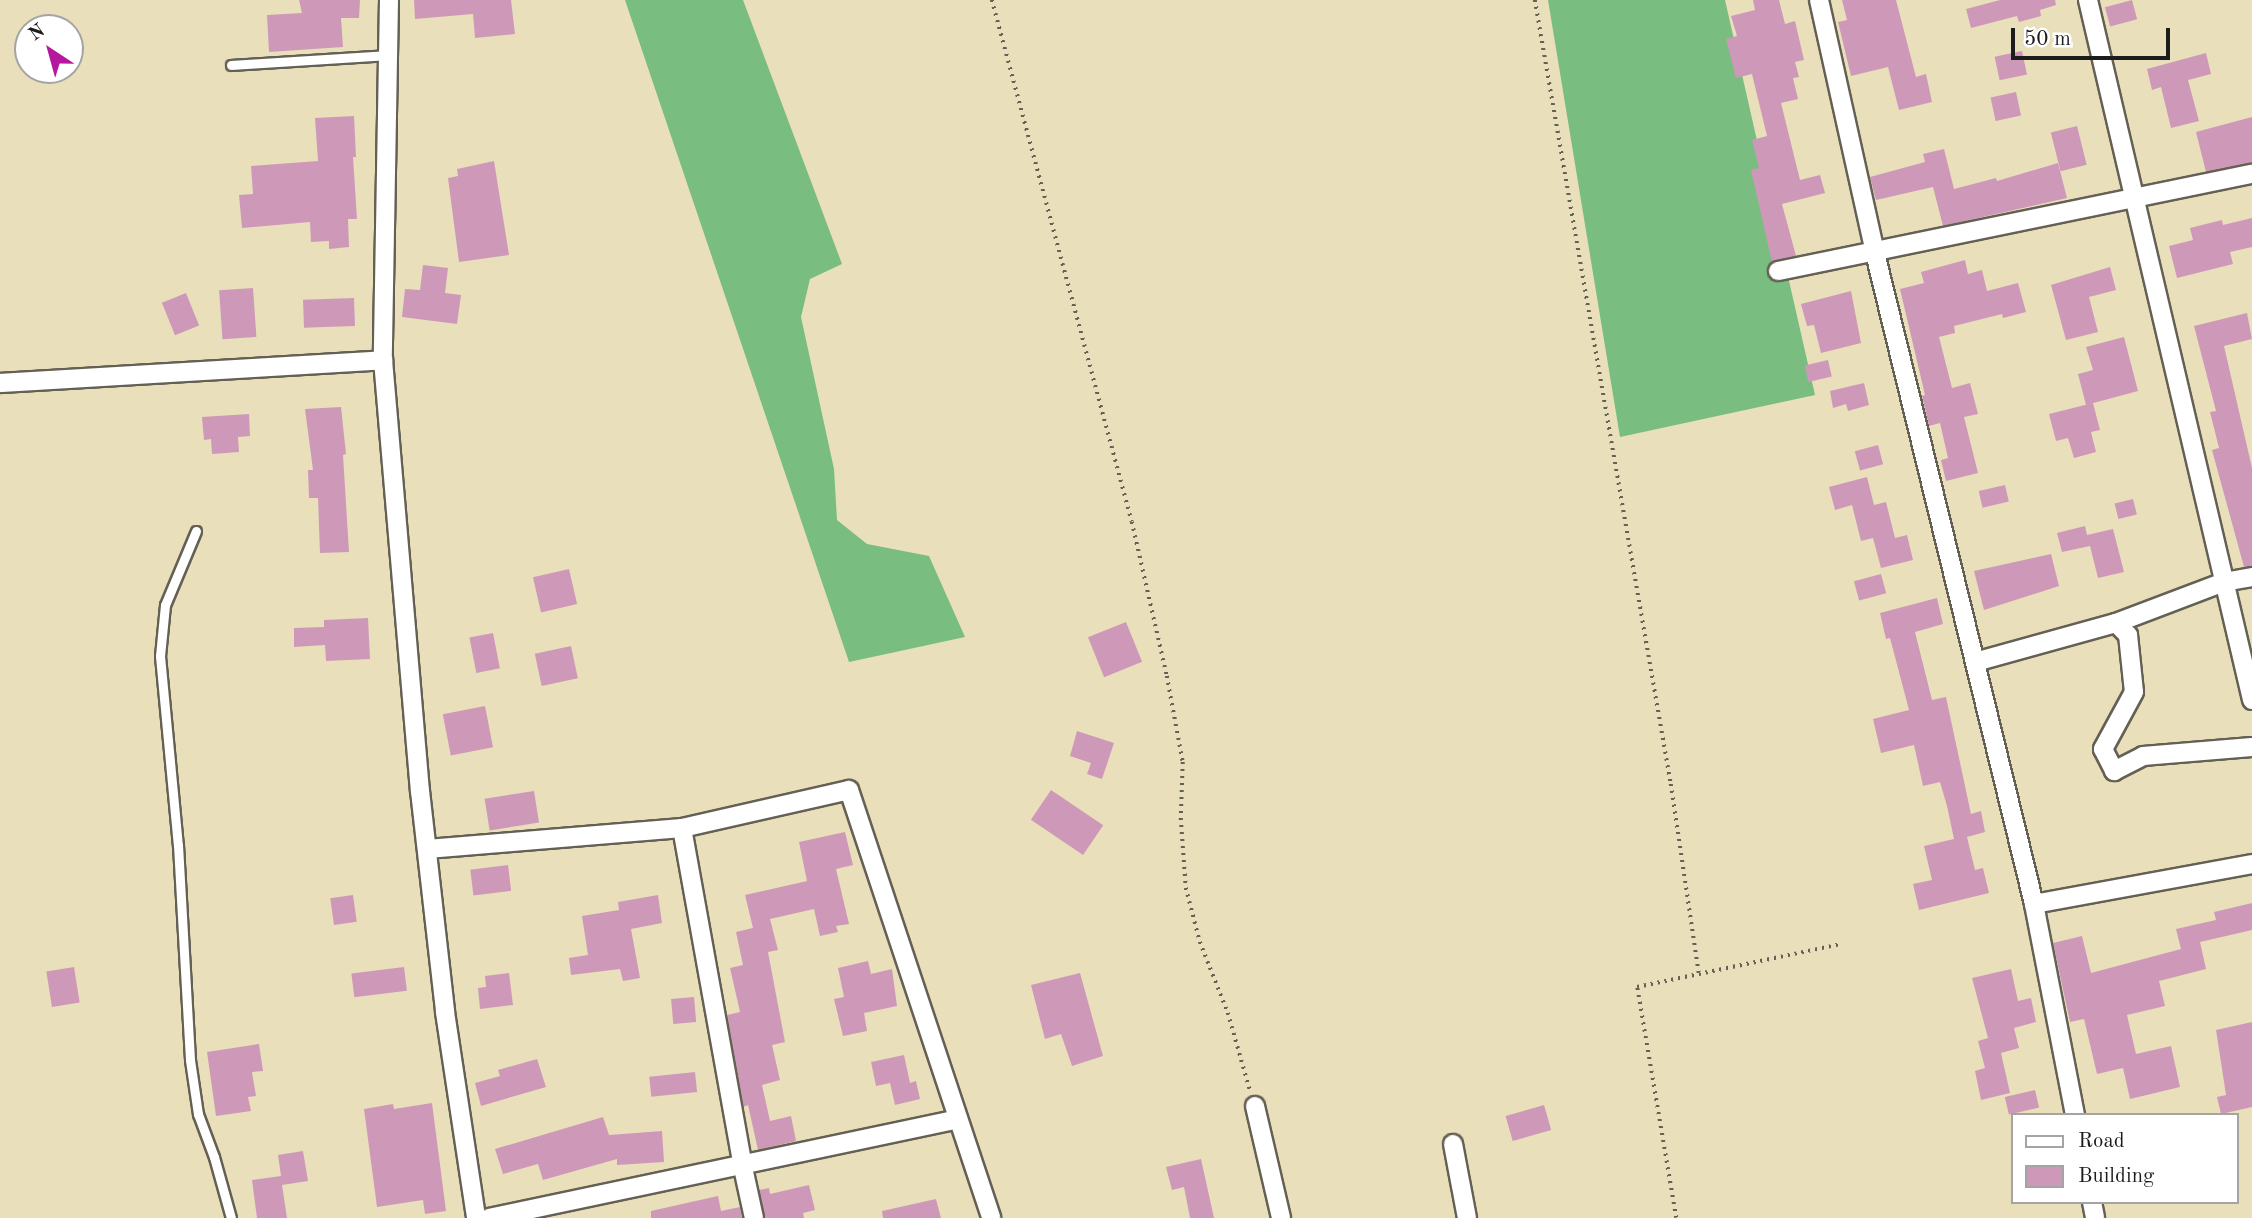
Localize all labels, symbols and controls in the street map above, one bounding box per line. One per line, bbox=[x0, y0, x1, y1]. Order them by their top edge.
north arrow bbox=[14, 14, 84, 84]
scale bar bbox=[2014, 14, 2173, 58]
text: N bbox=[26, 21, 49, 45]
text: 50 m bbox=[2024, 29, 2071, 50]
legend bbox=[2010, 1113, 2238, 1204]
text: Road bbox=[2078, 1131, 2125, 1152]
text: Building bbox=[2078, 1166, 2154, 1187]

